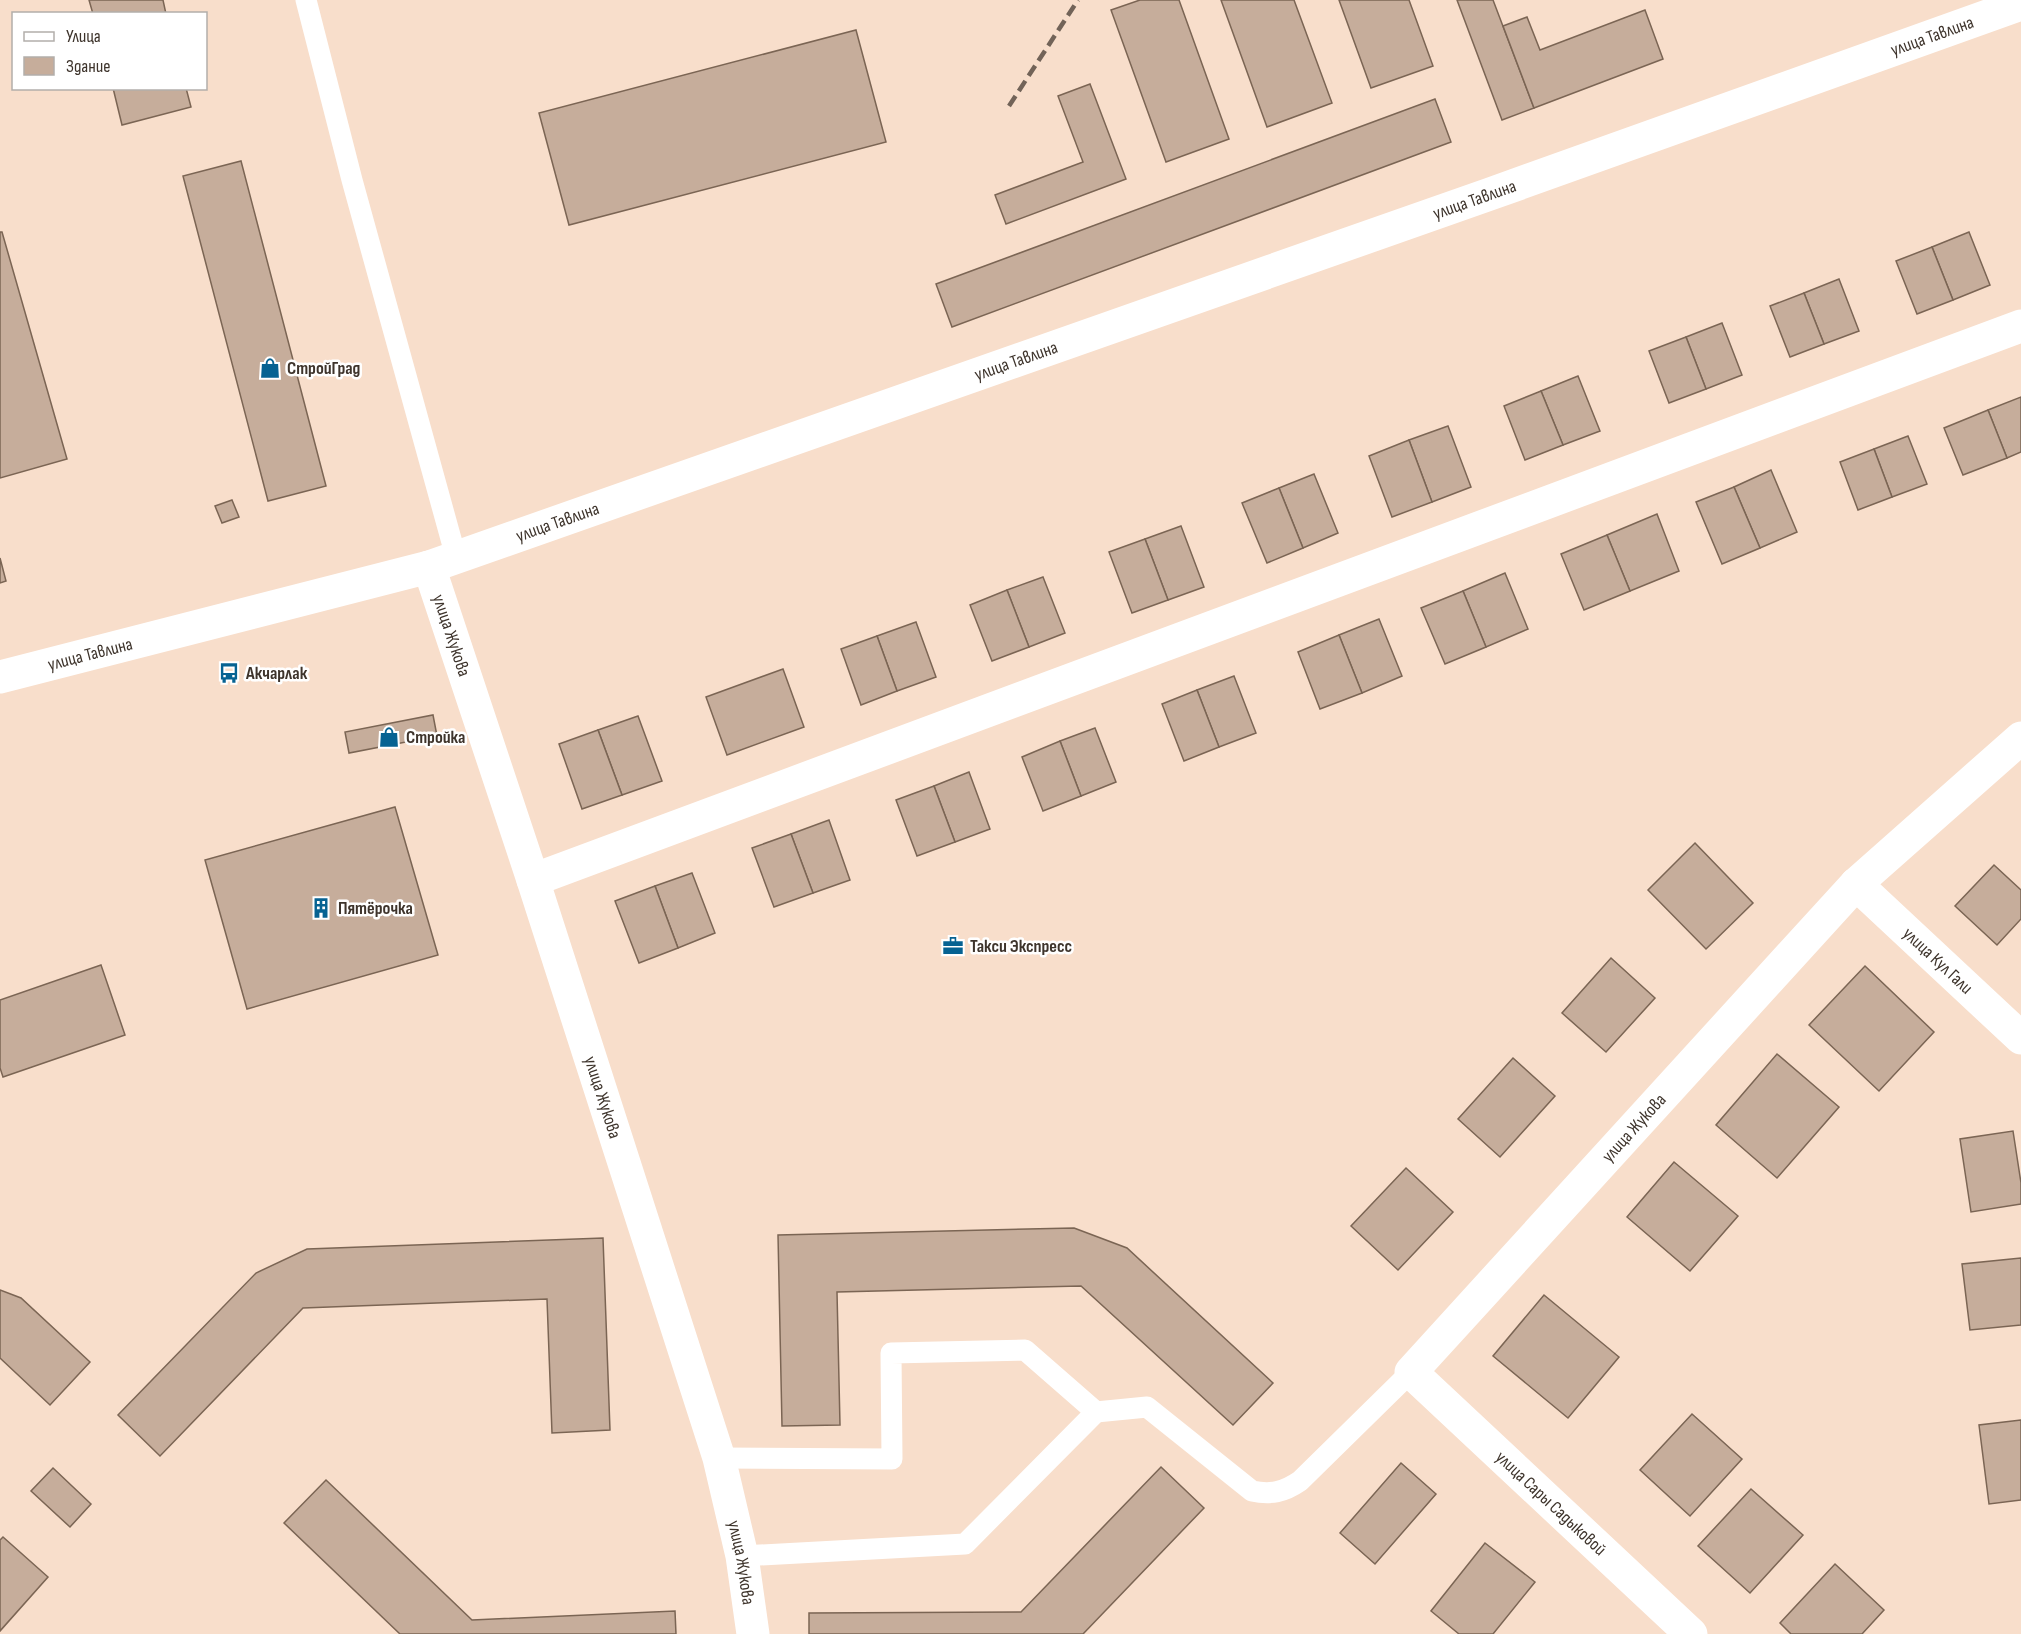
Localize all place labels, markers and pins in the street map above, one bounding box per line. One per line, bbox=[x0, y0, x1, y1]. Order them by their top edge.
shop icon: СтройГрад bbox=[258, 356, 282, 380]
place label: СтройГрад bbox=[287, 358, 360, 379]
bus stop icon: Акчарлак bbox=[217, 661, 241, 685]
place label: Акчарлак bbox=[245, 663, 308, 684]
shop icon: Стройка bbox=[377, 725, 401, 749]
place label: Стройка bbox=[406, 727, 465, 748]
building icon: Пятёрочка bbox=[309, 896, 333, 920]
place label: Пятёрочка bbox=[338, 898, 413, 919]
office icon: Такси Экспресс bbox=[941, 934, 965, 958]
place label: Такси Экспресс bbox=[970, 936, 1072, 957]

